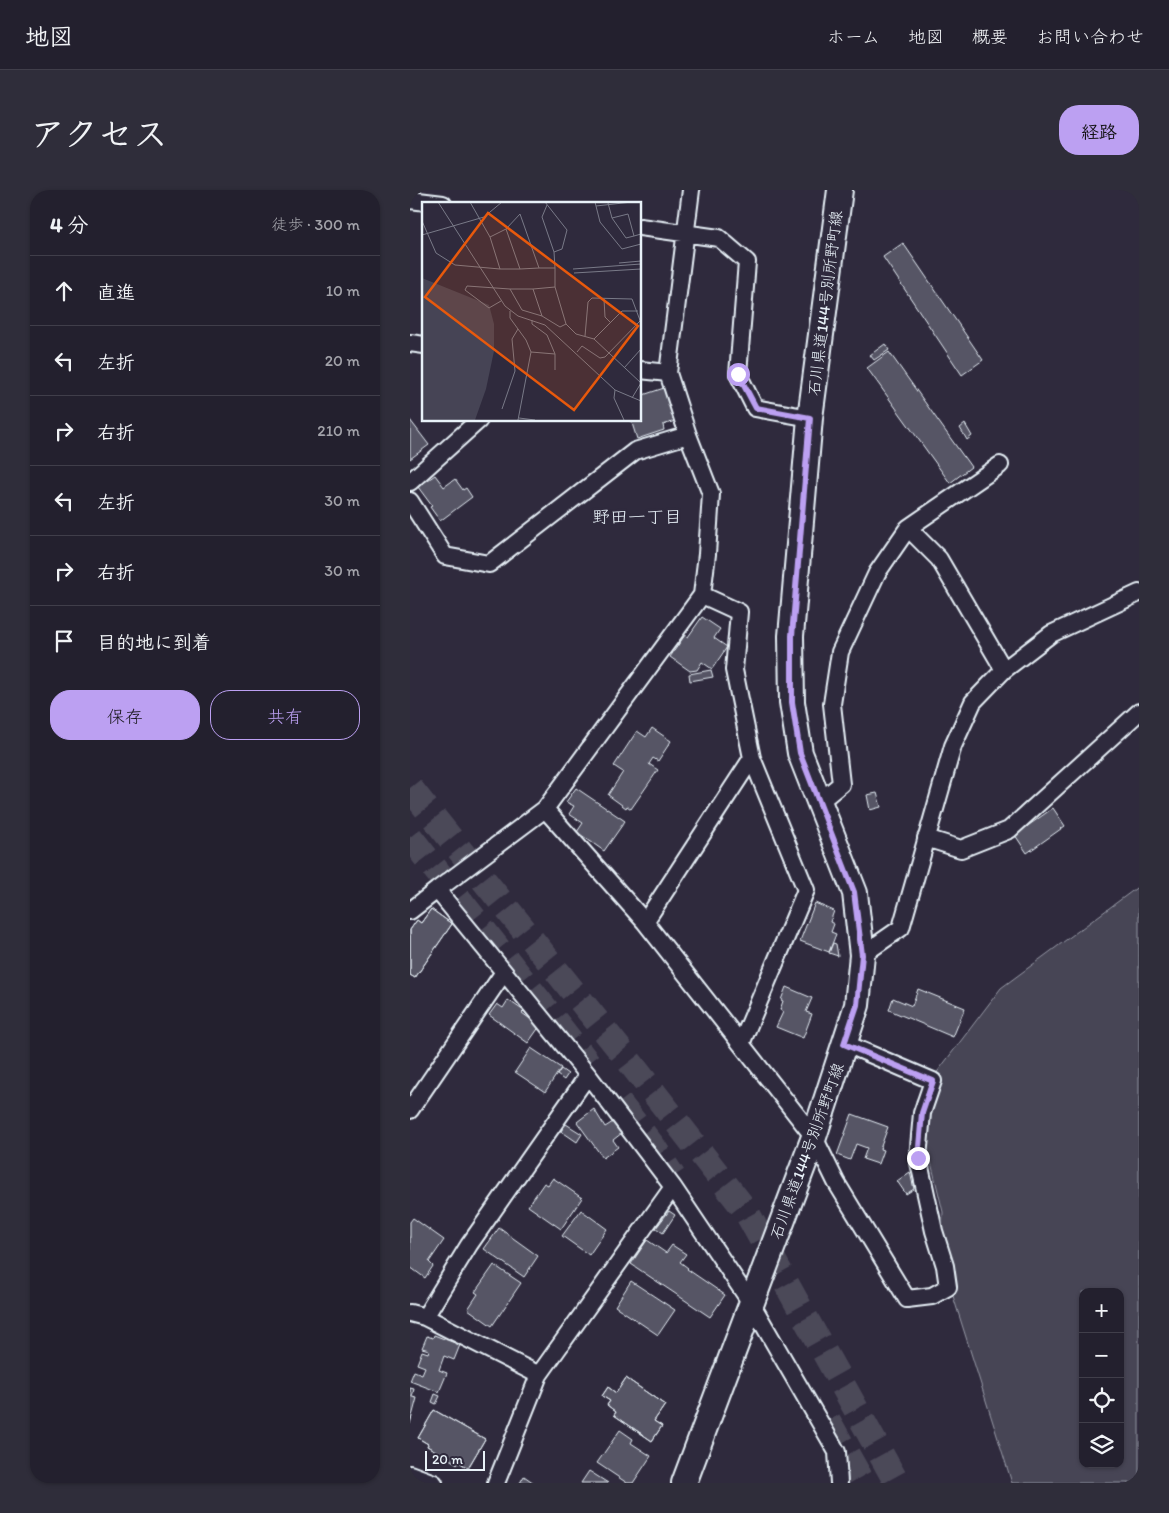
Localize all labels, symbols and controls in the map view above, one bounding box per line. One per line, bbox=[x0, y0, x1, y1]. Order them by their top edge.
text: 地図 bbox=[25, 22, 73, 51]
text: ホーム bbox=[827, 26, 880, 48]
text: 地図 bbox=[908, 26, 944, 48]
text: 概要 bbox=[972, 26, 1008, 48]
text: お問い合わせ bbox=[1036, 26, 1144, 48]
button: 経路 bbox=[1059, 105, 1139, 155]
text: アクセス bbox=[30, 113, 168, 155]
inset map bbox=[422, 202, 641, 421]
street label: 石川県道144号別所野町線 bbox=[804, 209, 846, 397]
text: 4 分 bbox=[50, 212, 88, 237]
text: 徒歩 · 300 m bbox=[271, 215, 360, 234]
icon: ahead bbox=[50, 277, 78, 305]
text: 直進 bbox=[97, 281, 135, 304]
text: 10 m bbox=[326, 281, 360, 300]
icon: left bbox=[50, 347, 78, 375]
text: 左折 bbox=[97, 351, 135, 374]
text: 20 m bbox=[325, 351, 360, 370]
route start bbox=[727, 363, 750, 386]
icon: right bbox=[50, 417, 78, 445]
text: 右折 bbox=[97, 421, 135, 444]
text: 210 m bbox=[317, 421, 360, 440]
icon: left bbox=[50, 487, 78, 515]
text: 左折 bbox=[97, 491, 135, 514]
text: 30 m bbox=[324, 491, 360, 510]
district label: 野田一丁目 bbox=[592, 506, 682, 528]
icon: right bbox=[50, 557, 78, 585]
text: 右折 bbox=[97, 561, 135, 584]
text: 30 m bbox=[324, 561, 360, 580]
icon: arrive bbox=[50, 627, 78, 655]
text: 目的地に到着 bbox=[97, 631, 211, 654]
button: 保存 bbox=[50, 690, 200, 740]
button: 共有 bbox=[210, 690, 360, 740]
street label: 石川県道144号別所野町線 bbox=[766, 1060, 848, 1242]
route end bbox=[907, 1147, 930, 1170]
map controls bbox=[1079, 1288, 1124, 1468]
button: + bbox=[1079, 1288, 1124, 1333]
button: − bbox=[1079, 1333, 1124, 1378]
button: locate bbox=[1079, 1378, 1124, 1423]
button: layers bbox=[1079, 1423, 1124, 1468]
scale bar bbox=[425, 1448, 485, 1471]
text: 20 m bbox=[432, 1451, 463, 1468]

